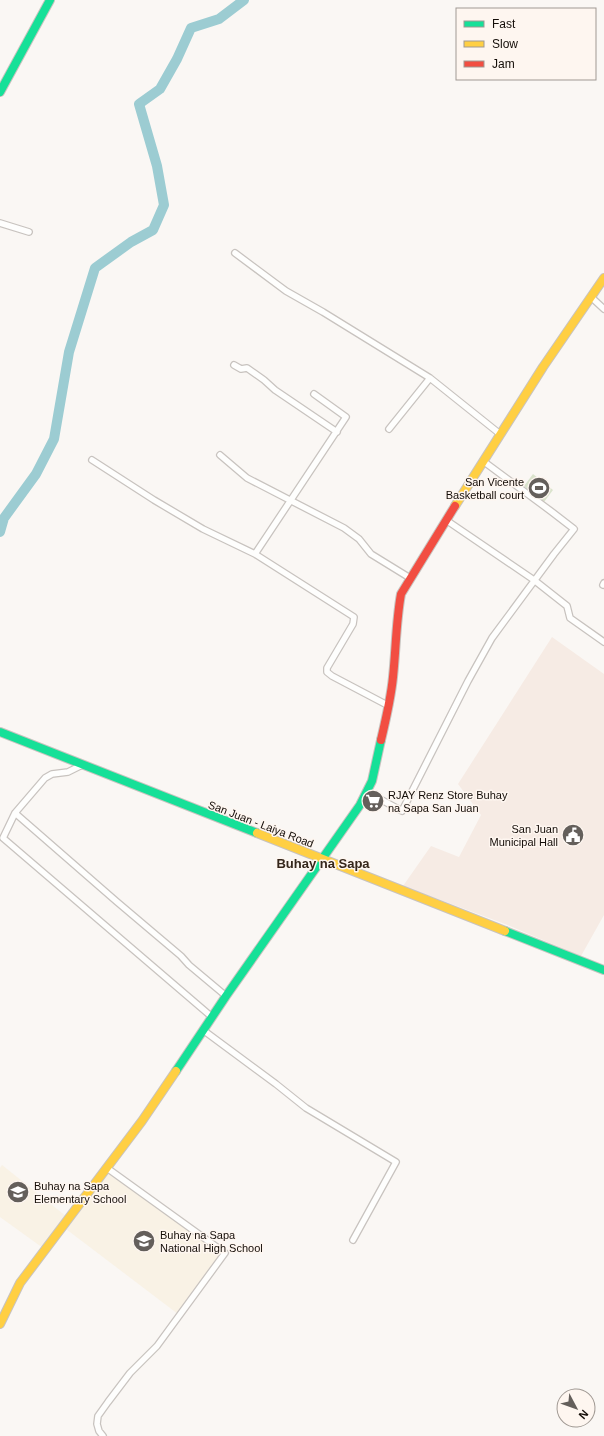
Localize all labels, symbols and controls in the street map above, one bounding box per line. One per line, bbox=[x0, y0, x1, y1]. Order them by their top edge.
legend bbox=[456, 8, 596, 80]
text: Fast bbox=[492, 17, 516, 31]
text: Slow bbox=[492, 37, 518, 51]
text: Jam bbox=[492, 57, 515, 71]
sports icon: San Vicente Basketball court bbox=[526, 475, 552, 501]
place label: San Vicente Basketball court bbox=[446, 476, 524, 501]
supermarket icon: RJAY Renz Store Buhay na Sapa San Juan bbox=[360, 788, 386, 814]
place label: RJAY Renz Store Buhay na Sapa San Juan bbox=[388, 789, 508, 814]
street label: San Juan - Laiya Road bbox=[207, 798, 315, 850]
public building icon: San Juan Municipal Hall bbox=[560, 822, 586, 848]
place label: San Juan Municipal Hall bbox=[490, 823, 558, 848]
district label: Buhay na Sapa bbox=[276, 856, 370, 871]
school or university icon: Buhay na Sapa Elementary School bbox=[5, 1179, 31, 1205]
place label: Buhay na Sapa Elementary School bbox=[34, 1180, 126, 1205]
school or university icon: Buhay na Sapa National High School bbox=[131, 1228, 157, 1254]
place label: Buhay na Sapa National High School bbox=[160, 1229, 263, 1254]
north arrow bbox=[556, 1388, 596, 1428]
text: N bbox=[576, 1408, 591, 1422]

